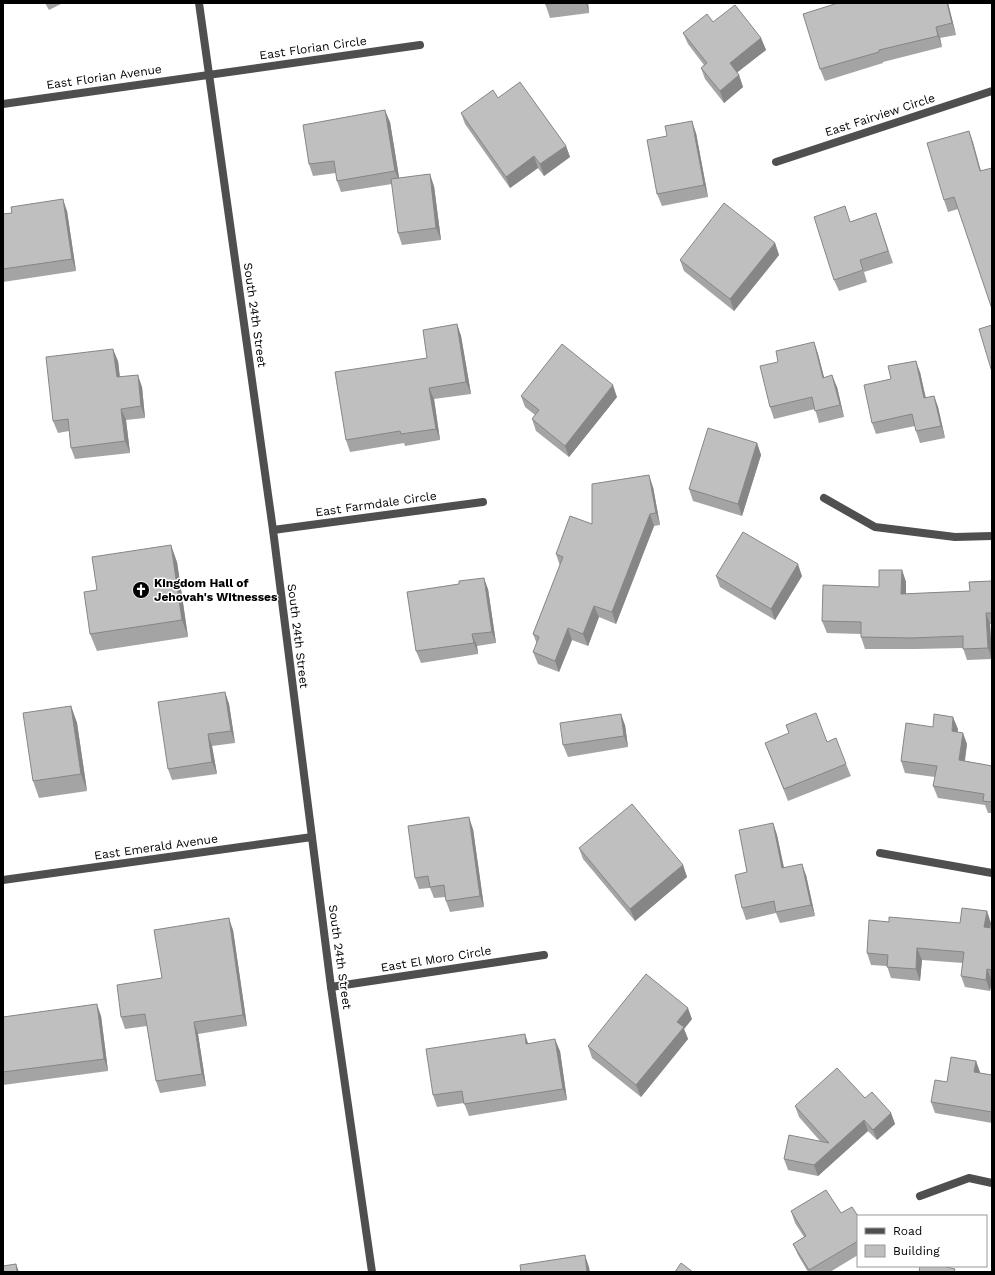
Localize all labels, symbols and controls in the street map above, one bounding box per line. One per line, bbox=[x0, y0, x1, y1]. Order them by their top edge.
street label: East Florian Circle bbox=[259, 34, 367, 62]
street label: East Florian Avenue bbox=[45, 62, 163, 92]
street label: East Fairview Circle bbox=[823, 91, 937, 139]
street label: South 24th Street bbox=[241, 262, 269, 368]
street label: East Farmdale Circle bbox=[315, 489, 438, 519]
place label: Kingdom Hall of Jehovah's Witnesses bbox=[154, 576, 278, 604]
church icon: Kingdom Hall of Jehovah's Witnesses bbox=[131, 580, 151, 600]
street label: South 24th Street bbox=[285, 583, 311, 689]
street label: East Emerald Avenue bbox=[93, 831, 219, 863]
street label: South 24th Street bbox=[326, 904, 354, 1010]
street label: East El Moro Circle bbox=[380, 943, 492, 975]
legend bbox=[857, 1215, 987, 1267]
text: Road bbox=[893, 1224, 922, 1238]
text: Building bbox=[893, 1244, 940, 1258]

